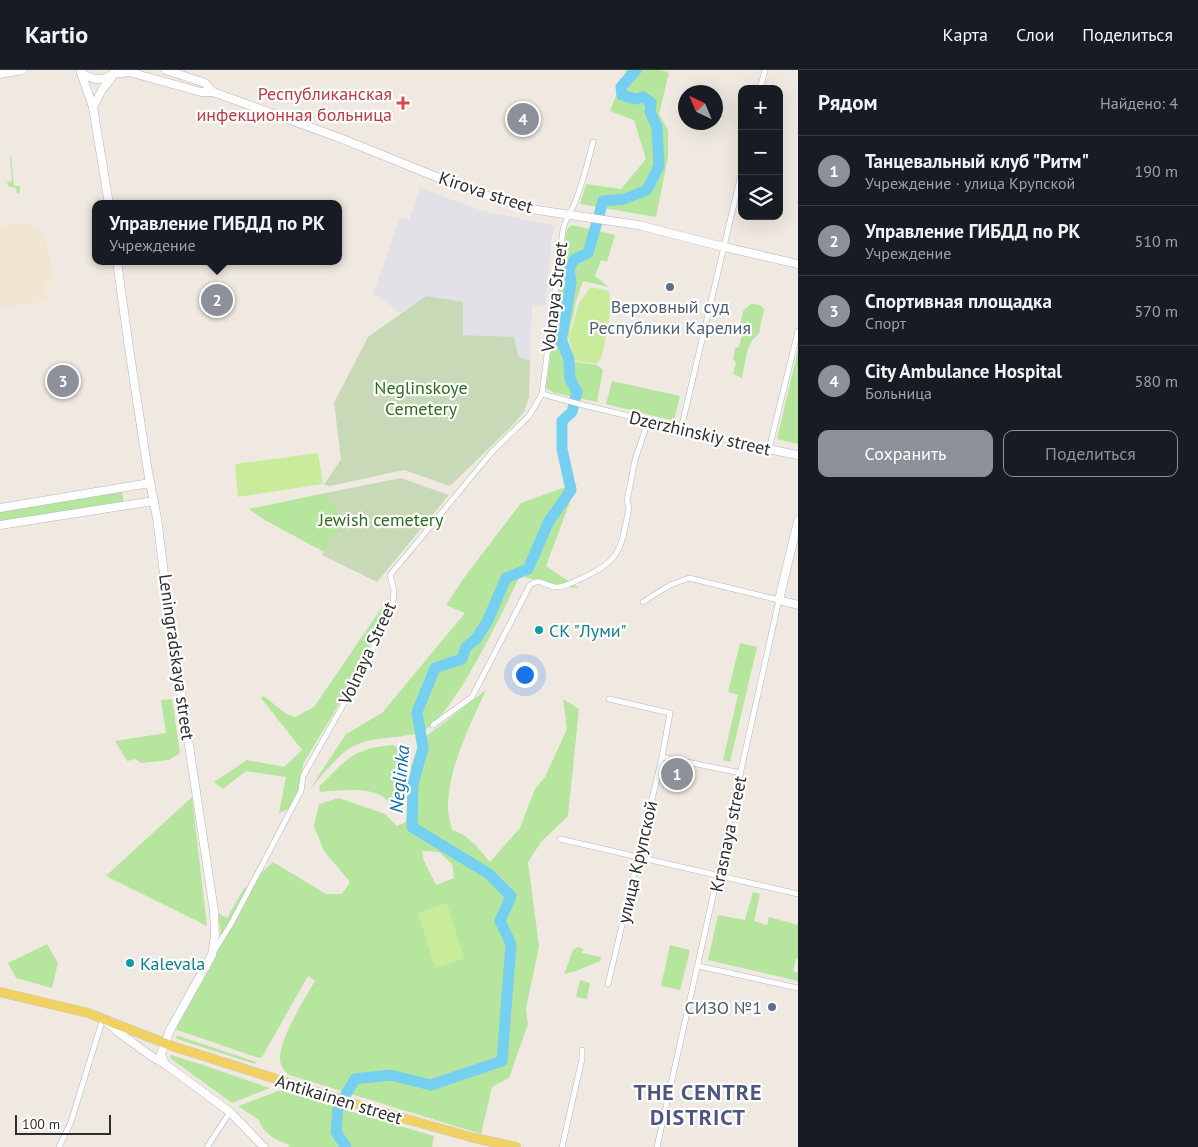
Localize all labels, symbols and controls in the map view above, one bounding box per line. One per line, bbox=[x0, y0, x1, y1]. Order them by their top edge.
text: Kartio bbox=[25, 19, 88, 50]
text: Карта bbox=[943, 23, 988, 46]
text: Слои bbox=[1016, 23, 1054, 46]
text: Поделиться bbox=[1082, 23, 1173, 46]
place label: Республиканская инфекционная больница bbox=[196, 82, 392, 126]
north arrow bbox=[678, 85, 723, 130]
map controls bbox=[738, 85, 783, 220]
button: + bbox=[738, 85, 783, 130]
text: Рядом bbox=[818, 89, 877, 116]
text: Найдено: 4 bbox=[1100, 93, 1178, 113]
marker: Республиканская инфекционная больница bbox=[396, 96, 410, 110]
pin: 4 bbox=[507, 100, 539, 138]
button: − bbox=[738, 130, 783, 175]
text: Танцевальный клуб "Ритм" bbox=[865, 149, 1089, 173]
text: 1 bbox=[829, 161, 839, 181]
text: 190 m bbox=[1135, 161, 1178, 181]
street label: Kirova street bbox=[436, 166, 536, 218]
text: Учреждение · улица Крупской bbox=[865, 173, 1075, 193]
button: layers bbox=[738, 175, 783, 220]
popup bbox=[92, 200, 342, 265]
text: Управление ГИБДД по РК bbox=[109, 211, 325, 235]
text: Управление ГИБДД по РК bbox=[865, 219, 1080, 243]
text: 2 bbox=[829, 231, 839, 251]
text: 510 m bbox=[1135, 231, 1178, 251]
text: Учреждение bbox=[109, 235, 196, 255]
street label: Volnaya Street bbox=[536, 241, 572, 354]
text: Учреждение bbox=[865, 243, 951, 263]
pin: 2 bbox=[201, 281, 233, 319]
marker: Верховный суд Республики Карелия bbox=[664, 281, 676, 293]
text: Спортивная площадка bbox=[865, 289, 1052, 313]
place label: Верховный суд Республики Карелия bbox=[589, 295, 751, 339]
text: 3 bbox=[829, 301, 839, 321]
text: 570 m bbox=[1135, 301, 1178, 321]
text: Спорт bbox=[865, 313, 906, 333]
text: City Ambulance Hospital bbox=[865, 359, 1062, 383]
pin: 3 bbox=[47, 362, 79, 400]
text: 4 bbox=[829, 371, 839, 391]
text: 580 m bbox=[1135, 371, 1178, 391]
park label: Neglinskoye Cemetery bbox=[374, 376, 468, 420]
text: Больница bbox=[865, 383, 932, 403]
street label: Dzerzhinskiy street bbox=[627, 406, 773, 460]
button: Сохранить bbox=[818, 430, 993, 477]
button: Поделиться bbox=[1003, 430, 1178, 477]
park label: Jewish cemetery bbox=[318, 508, 444, 531]
street label: Leningradskaya street bbox=[154, 572, 200, 742]
street label: Volnaya Street bbox=[333, 598, 401, 709]
place label: СК "Луми" bbox=[549, 619, 627, 642]
marker: СК "Луми" bbox=[533, 624, 545, 636]
your location bbox=[512, 662, 538, 688]
water label: Neglinka bbox=[384, 743, 415, 814]
pin: 1 bbox=[661, 755, 693, 793]
street label: Krasnaya street bbox=[704, 774, 752, 894]
street label: улица Крупской bbox=[612, 798, 662, 926]
place label: Kalevala bbox=[140, 952, 205, 975]
marker: Kalevala bbox=[124, 957, 136, 969]
place label: СИЗО №1 bbox=[684, 996, 762, 1019]
marker: СИЗО №1 bbox=[766, 1001, 778, 1013]
street label: Antikainen street bbox=[273, 1069, 405, 1129]
district label: THE CENTRE DISTRICT bbox=[633, 1078, 763, 1131]
scale bar bbox=[15, 1112, 111, 1135]
text: 100 m bbox=[22, 1115, 60, 1133]

